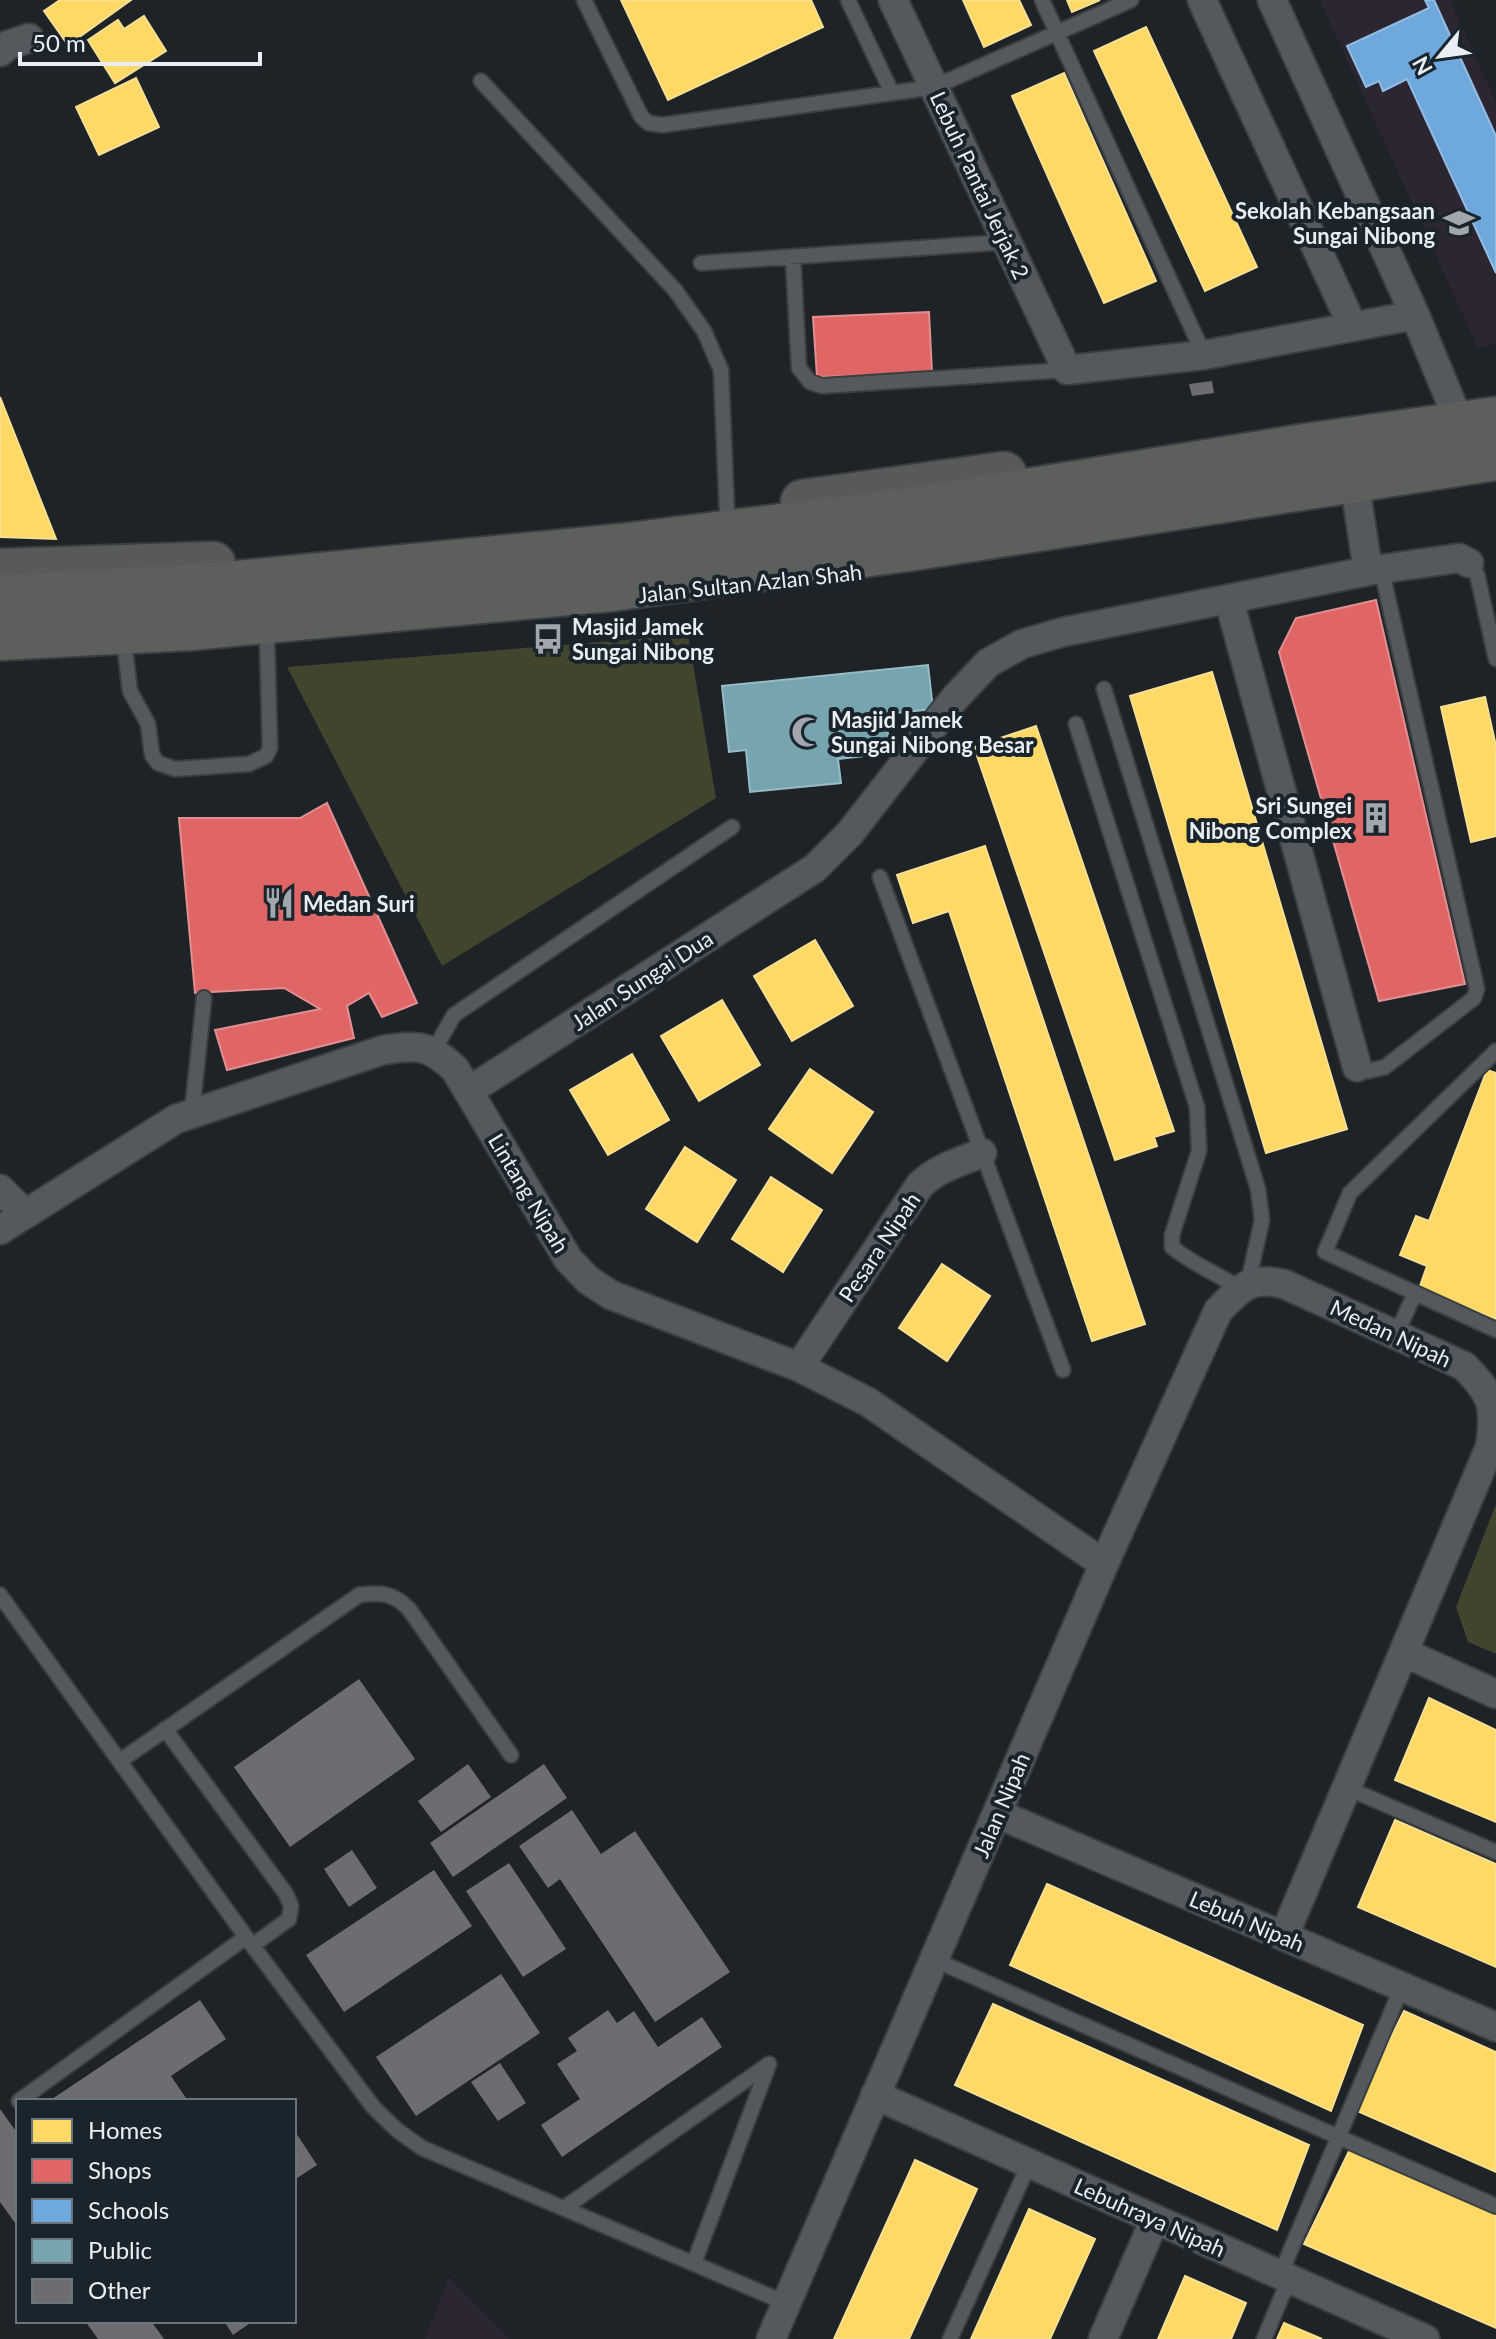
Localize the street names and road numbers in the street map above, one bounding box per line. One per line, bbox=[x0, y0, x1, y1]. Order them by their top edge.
street label: Lebuh Pantai Jerjak 2 bbox=[925, 87, 1035, 283]
street label: Jalan Sultan Azlan Shah bbox=[637, 558, 863, 608]
street label: Jalan Sungai Dua bbox=[566, 924, 718, 1036]
street label: Lintang Nipah bbox=[483, 1128, 575, 1258]
street label: Pesara Nipah bbox=[832, 1187, 926, 1307]
street label: Medan Nipah bbox=[1326, 1293, 1456, 1373]
street label: Jalan Nipah bbox=[967, 1749, 1035, 1861]
street label: Lebuh Nipah bbox=[1186, 1885, 1308, 1957]
street label: Lebuhraya Nipah bbox=[1070, 2172, 1230, 2262]

